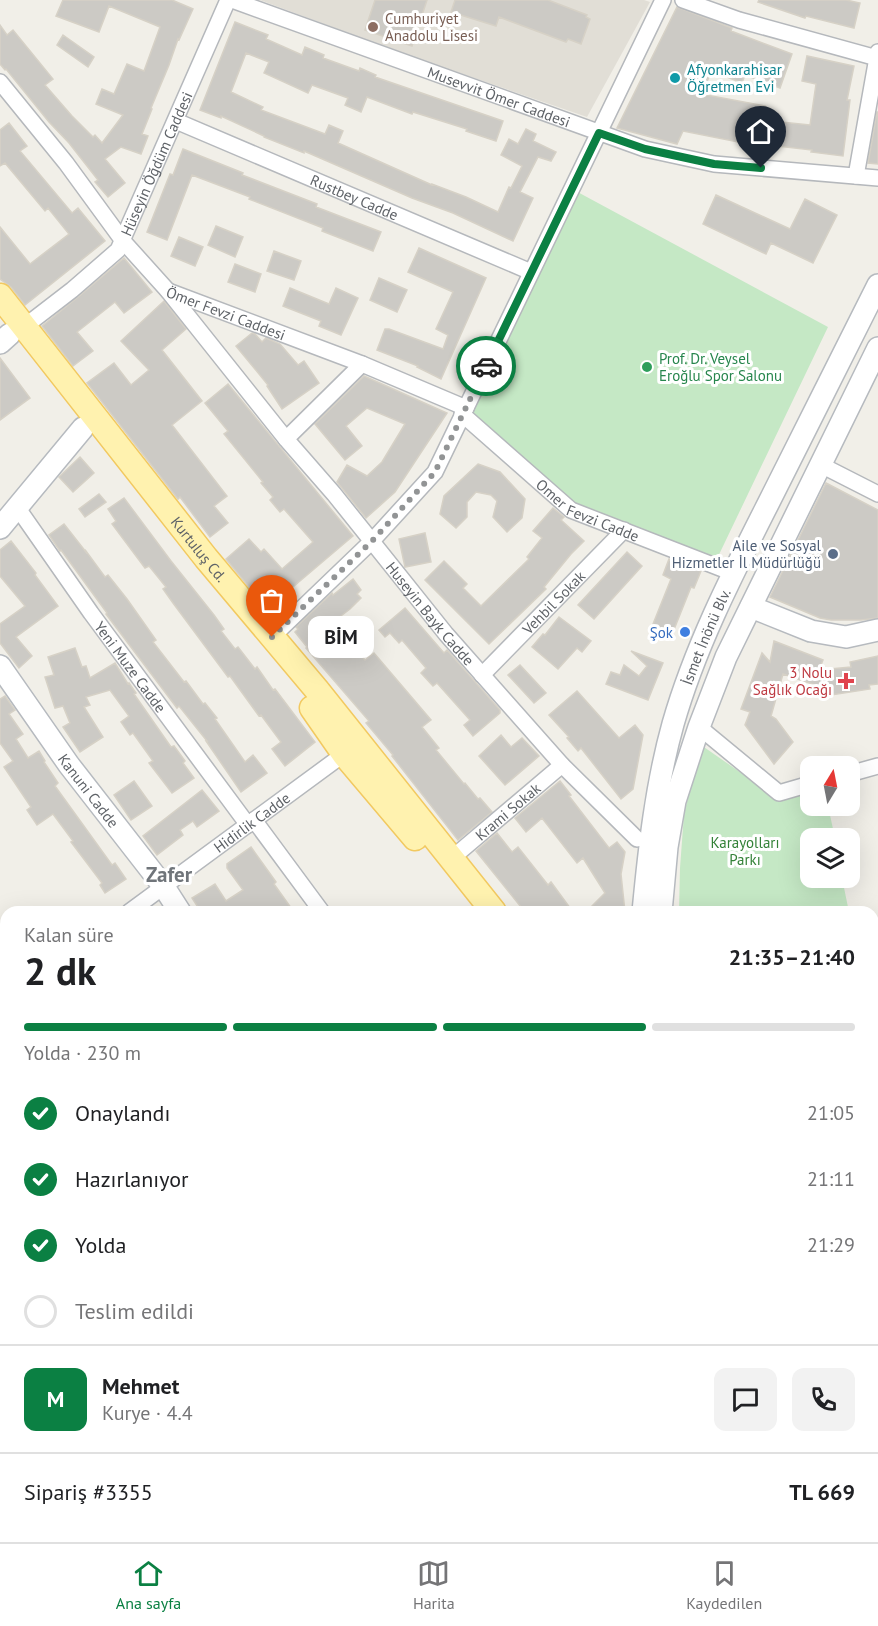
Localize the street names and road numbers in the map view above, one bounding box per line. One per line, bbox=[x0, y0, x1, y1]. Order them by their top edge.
street label: Musevvit Ömer Caddesi bbox=[425, 62, 573, 131]
street label: Hüseyin Öğdüm Caddesi bbox=[116, 88, 196, 239]
street label: Rustbey Cadde bbox=[308, 170, 401, 224]
street label: Ömer Fevzi Caddesi bbox=[164, 282, 288, 344]
street label: Omer Fevzi Cadde bbox=[532, 474, 642, 545]
street label: Kurtuluş Cd. bbox=[167, 512, 231, 585]
street label: Huseyin Bayk Cadde bbox=[382, 558, 479, 669]
street label: Vehbil Sokak bbox=[517, 566, 589, 639]
street label: İsmet İnönü Blv. bbox=[677, 585, 734, 687]
street label: Yeni Muze Cadde bbox=[91, 617, 171, 716]
street label: Kanuni Cadde bbox=[54, 750, 123, 831]
street label: Krami Sokak bbox=[471, 778, 545, 844]
street label: Hidirlik Cadde bbox=[210, 788, 293, 856]

